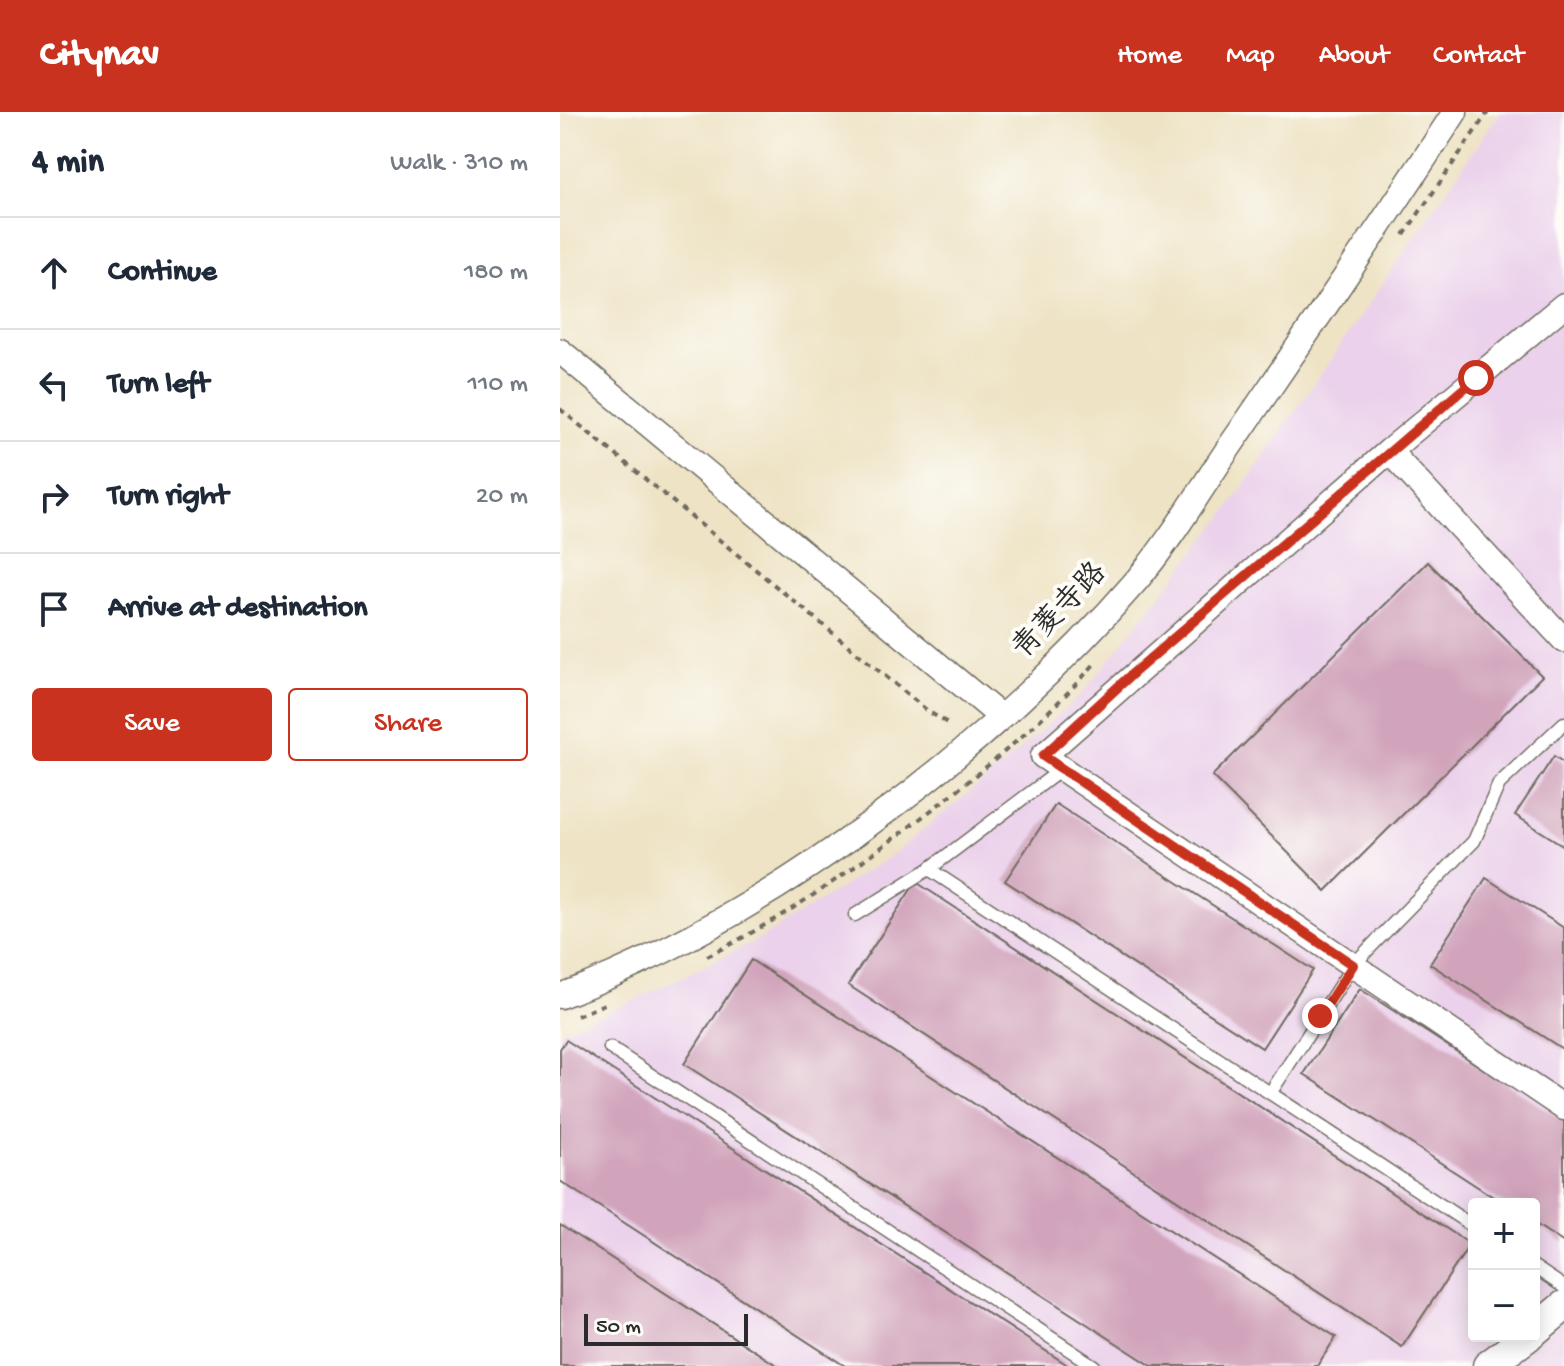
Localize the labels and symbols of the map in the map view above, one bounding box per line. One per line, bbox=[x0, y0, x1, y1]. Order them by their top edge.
route start bbox=[1458, 360, 1494, 396]
street label: 青菱寺路 bbox=[1005, 555, 1115, 667]
route end bbox=[1302, 998, 1338, 1034]
scale bar bbox=[584, 1310, 748, 1346]

